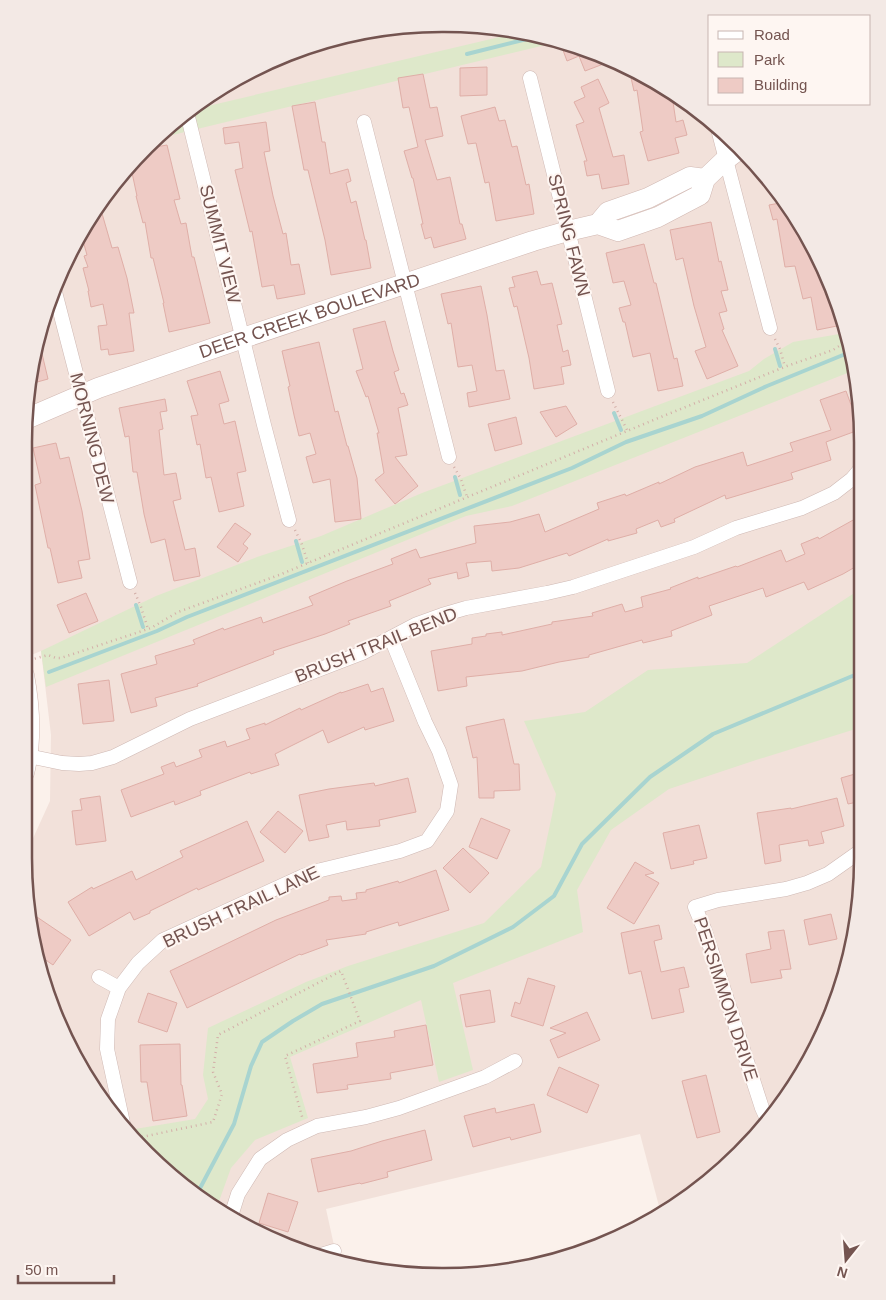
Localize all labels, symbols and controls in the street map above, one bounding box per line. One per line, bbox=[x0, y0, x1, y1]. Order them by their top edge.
legend bbox=[708, 15, 871, 105]
text: Road bbox=[754, 26, 790, 43]
text: Park bbox=[754, 51, 785, 68]
text: Building bbox=[754, 76, 807, 93]
street label: SPRING FAWN bbox=[544, 172, 594, 298]
street label: SUMMIT VIEW bbox=[196, 183, 244, 305]
street label: DEER CREEK BOULEVARD bbox=[197, 269, 423, 362]
street label: MORNING DEW bbox=[66, 371, 118, 505]
street label: BRUSH TRAIL BEND bbox=[292, 603, 460, 687]
street label: BRUSH TRAIL LANE bbox=[160, 862, 322, 952]
street label: PERSIMMON DRIVE bbox=[690, 915, 762, 1083]
north arrow bbox=[821, 1235, 871, 1285]
scale bar bbox=[18, 1252, 114, 1284]
text: 50 m bbox=[25, 1261, 58, 1278]
text: N bbox=[835, 1263, 849, 1282]

